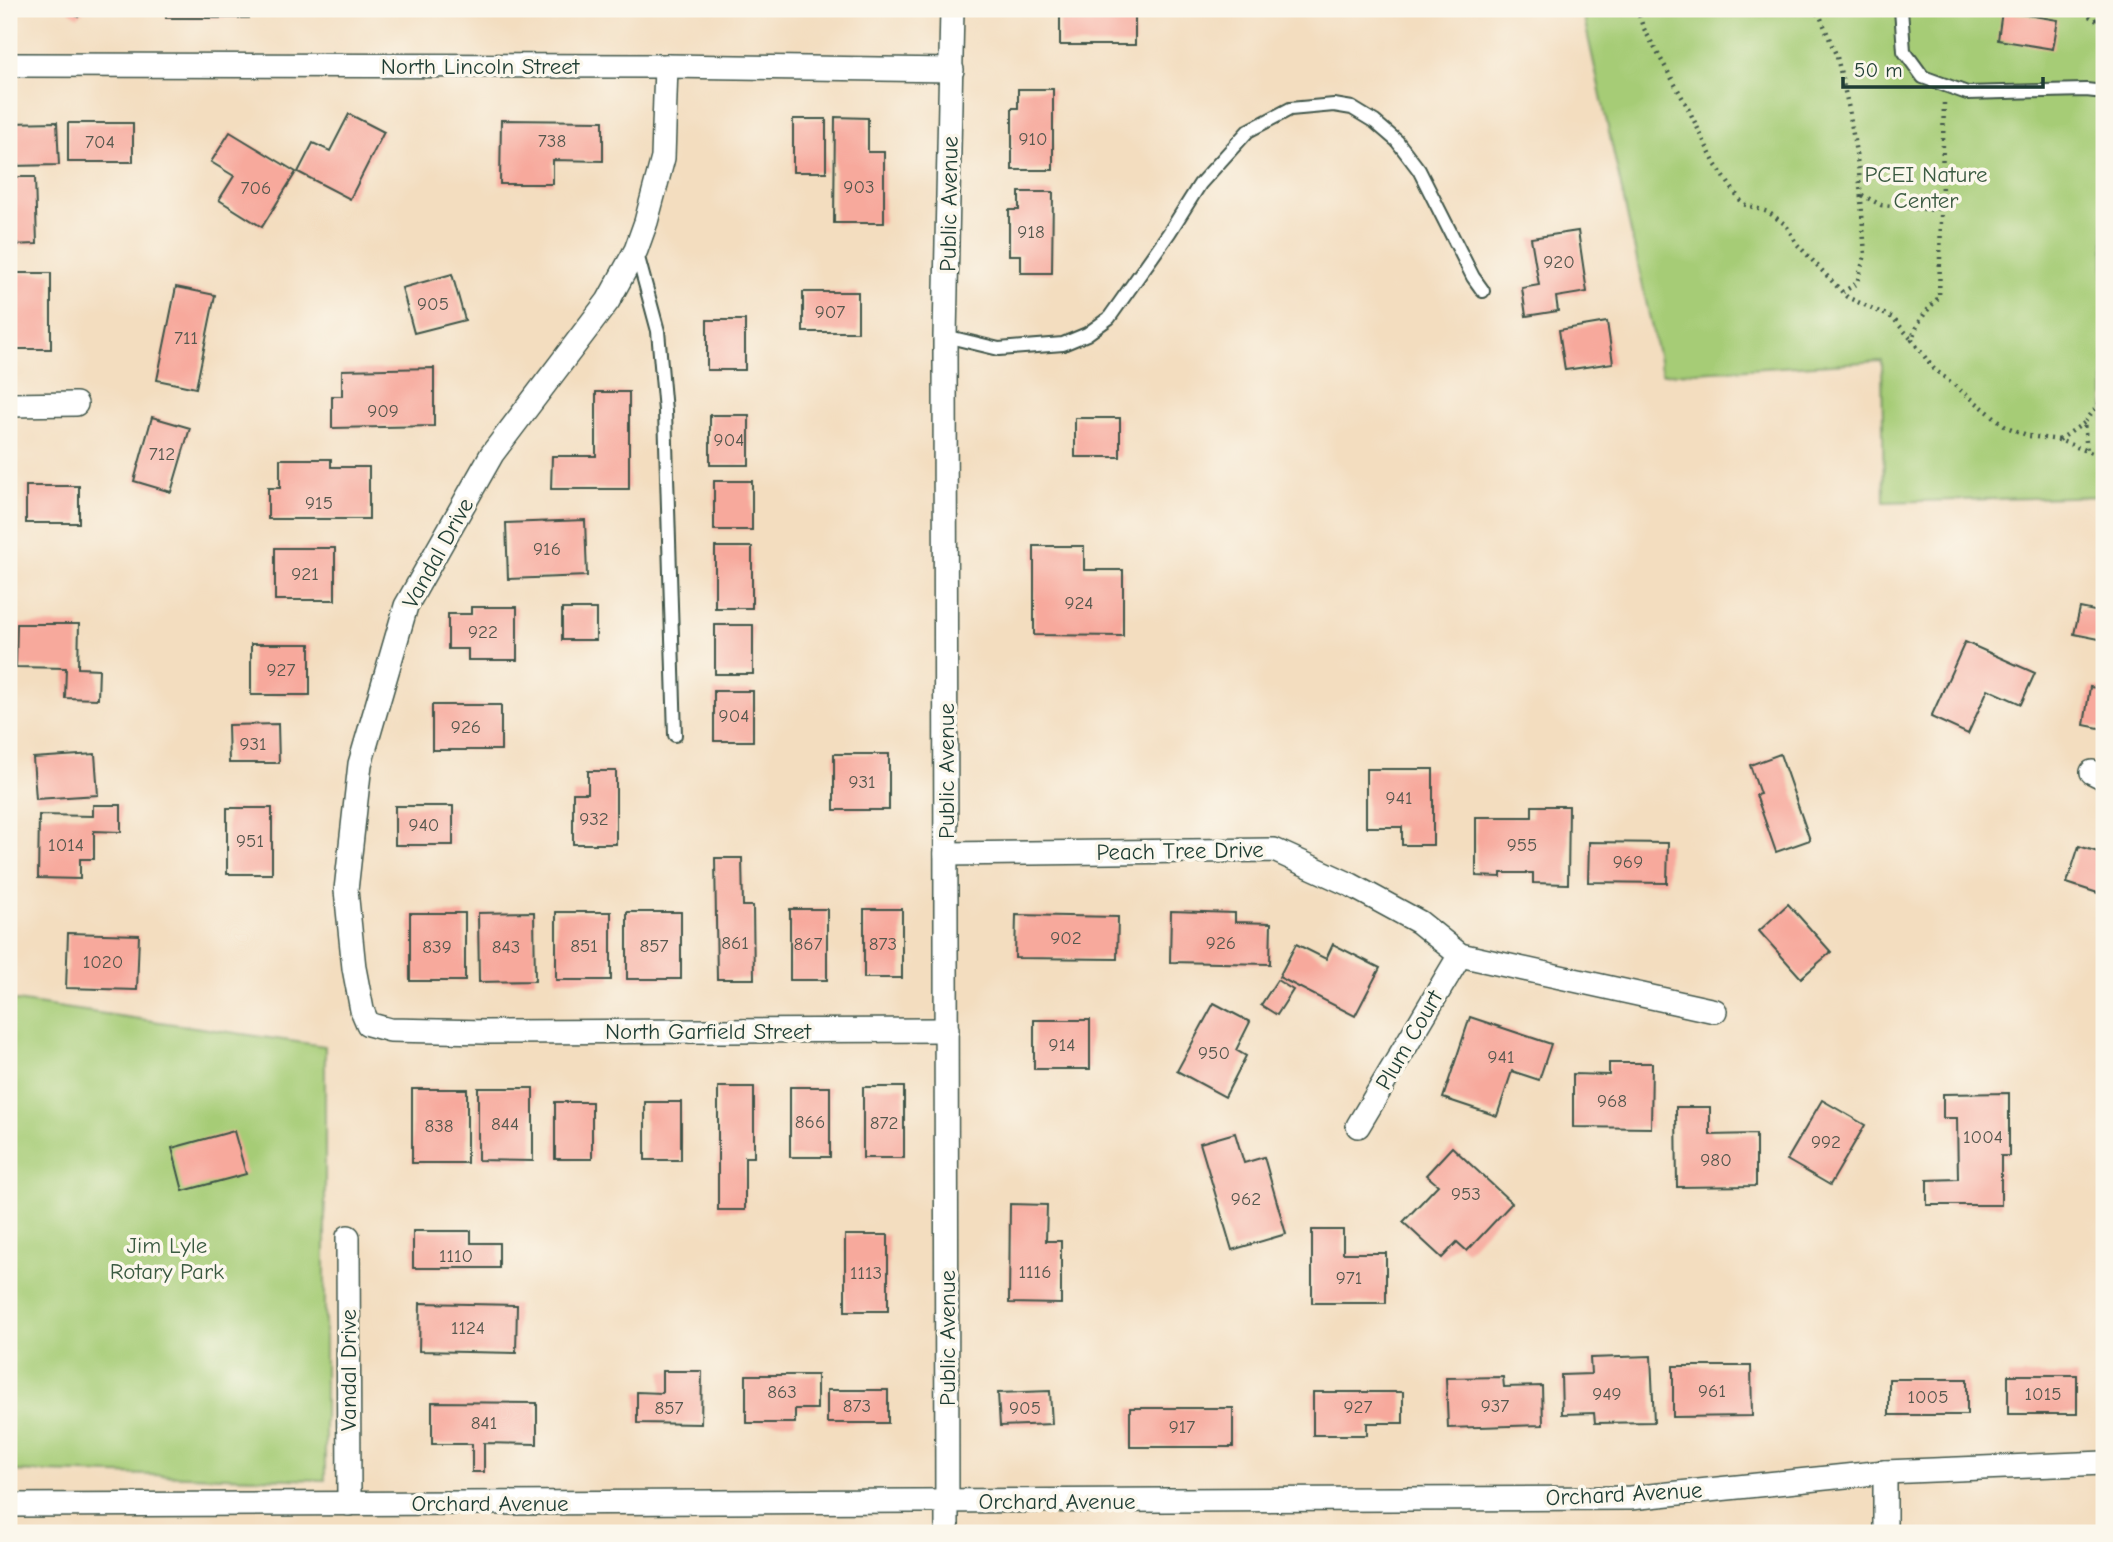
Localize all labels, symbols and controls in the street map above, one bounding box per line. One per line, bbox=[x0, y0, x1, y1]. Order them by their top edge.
scale bar bbox=[1843, 46, 2043, 90]
street label: North Lincoln Street bbox=[381, 53, 581, 80]
text: 50 m bbox=[1854, 58, 1903, 82]
house number: 910 bbox=[1018, 128, 1048, 150]
house number: 738 bbox=[538, 130, 566, 152]
house number: 704 bbox=[85, 131, 115, 153]
street label: Public Avenue bbox=[934, 136, 964, 272]
park label: PCEI Nature Center bbox=[1864, 161, 1988, 214]
house number: 903 bbox=[843, 176, 875, 198]
house number: 706 bbox=[241, 177, 271, 199]
house number: 918 bbox=[1017, 221, 1045, 243]
house number: 920 bbox=[1543, 251, 1575, 273]
house number: 905 bbox=[417, 293, 449, 315]
house number: 907 bbox=[815, 301, 845, 323]
house number: 711 bbox=[174, 327, 198, 349]
house number: 909 bbox=[367, 400, 399, 422]
house number: 904 bbox=[714, 429, 744, 451]
house number: 712 bbox=[149, 443, 175, 465]
house number: 915 bbox=[305, 492, 333, 514]
street label: Vandal Drive bbox=[397, 493, 479, 613]
house number: 916 bbox=[533, 538, 561, 560]
house number: 921 bbox=[291, 563, 319, 585]
house number: 924 bbox=[1064, 592, 1094, 614]
house number: 922 bbox=[468, 621, 498, 643]
house number: 927 bbox=[267, 659, 295, 681]
street label: Public Avenue bbox=[933, 703, 960, 839]
house number: 904 bbox=[719, 705, 749, 727]
house number: 926 bbox=[451, 716, 481, 738]
house number: 931 bbox=[239, 733, 267, 755]
house number: 931 bbox=[848, 771, 876, 793]
house number: 941 bbox=[1386, 787, 1412, 809]
house number: 932 bbox=[579, 808, 609, 830]
house number: 940 bbox=[409, 814, 439, 836]
house number: 951 bbox=[236, 830, 264, 852]
house number: 1014 bbox=[48, 834, 84, 856]
house number: 955 bbox=[1507, 834, 1537, 856]
street label: Peach Tree Drive bbox=[1096, 836, 1264, 866]
house number: 969 bbox=[1613, 851, 1643, 873]
house number: 902 bbox=[1050, 927, 1082, 949]
house number: 861 bbox=[721, 932, 749, 954]
house number: 926 bbox=[1206, 932, 1236, 954]
house number: 867 bbox=[793, 933, 823, 955]
house number: 873 bbox=[869, 933, 897, 955]
house number: 851 bbox=[570, 935, 598, 957]
house number: 857 bbox=[639, 935, 669, 957]
house number: 839 bbox=[422, 936, 452, 958]
house number: 843 bbox=[492, 936, 520, 958]
house number: 1020 bbox=[83, 951, 123, 973]
street label: Plum Court bbox=[1370, 984, 1449, 1094]
street label: North Garfield Street bbox=[605, 1018, 812, 1045]
house number: 914 bbox=[1049, 1034, 1075, 1056]
house number: 950 bbox=[1198, 1042, 1230, 1064]
house number: 941 bbox=[1488, 1046, 1514, 1068]
house number: 968 bbox=[1597, 1090, 1627, 1112]
house number: 866 bbox=[795, 1111, 825, 1133]
house number: 872 bbox=[870, 1112, 898, 1134]
house number: 844 bbox=[491, 1113, 519, 1135]
house number: 838 bbox=[424, 1115, 454, 1137]
house number: 1004 bbox=[1963, 1126, 2003, 1148]
house number: 992 bbox=[1811, 1131, 1841, 1153]
house number: 980 bbox=[1700, 1149, 1732, 1171]
house number: 953 bbox=[1451, 1183, 1481, 1205]
house number: 962 bbox=[1231, 1188, 1261, 1210]
park label: Jim Lyle Rotary Park bbox=[110, 1232, 224, 1285]
house number: 1110 bbox=[439, 1245, 473, 1267]
house number: 1116 bbox=[1019, 1261, 1051, 1283]
house number: 1113 bbox=[850, 1262, 882, 1284]
house number: 971 bbox=[1336, 1267, 1362, 1289]
street label: Public Avenue bbox=[934, 1270, 961, 1406]
street label: Vandal Drive bbox=[335, 1309, 362, 1431]
house number: 1124 bbox=[451, 1317, 485, 1339]
house number: 961 bbox=[1698, 1380, 1726, 1402]
house number: 863 bbox=[767, 1381, 797, 1403]
house number: 949 bbox=[1592, 1383, 1622, 1405]
house number: 1015 bbox=[2025, 1383, 2061, 1405]
house number: 1005 bbox=[1908, 1386, 1948, 1408]
house number: 873 bbox=[843, 1395, 871, 1417]
house number: 937 bbox=[1481, 1395, 1509, 1417]
house number: 927 bbox=[1344, 1396, 1372, 1418]
house number: 857 bbox=[654, 1397, 684, 1419]
house number: 905 bbox=[1009, 1397, 1041, 1419]
house number: 841 bbox=[471, 1412, 497, 1434]
house number: 917 bbox=[1169, 1416, 1195, 1438]
street label: Orchard Avenue bbox=[1545, 1476, 1703, 1512]
street label: Orchard Avenue bbox=[979, 1488, 1135, 1515]
street label: Orchard Avenue bbox=[412, 1490, 568, 1517]

